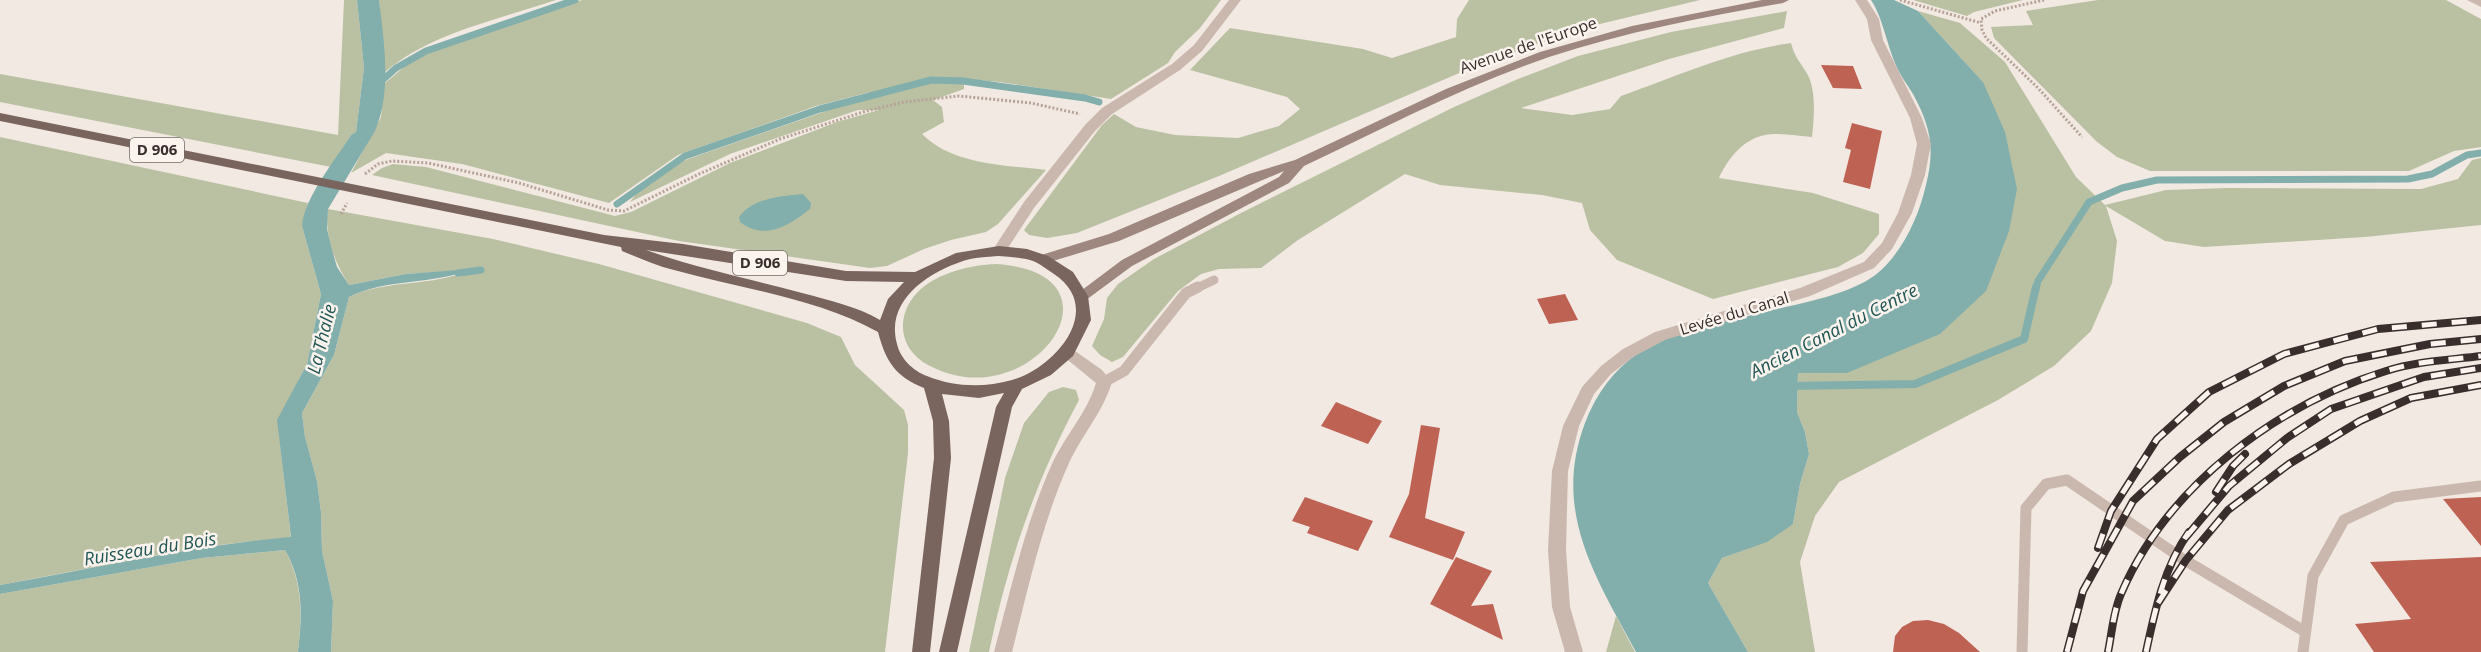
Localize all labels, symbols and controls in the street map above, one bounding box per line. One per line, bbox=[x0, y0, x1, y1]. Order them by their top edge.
street label: Avenue de l'Europe bbox=[1456, 11, 1600, 79]
road number: D 906 bbox=[130, 138, 184, 162]
road number: D 906 bbox=[733, 251, 787, 275]
water label: Ancien Canal du Centre bbox=[1744, 277, 1921, 384]
street label: Levée du Canal bbox=[1677, 286, 1791, 340]
water label: La Thalie bbox=[301, 301, 341, 376]
water label: Ruisseau du Bois bbox=[82, 526, 218, 570]

